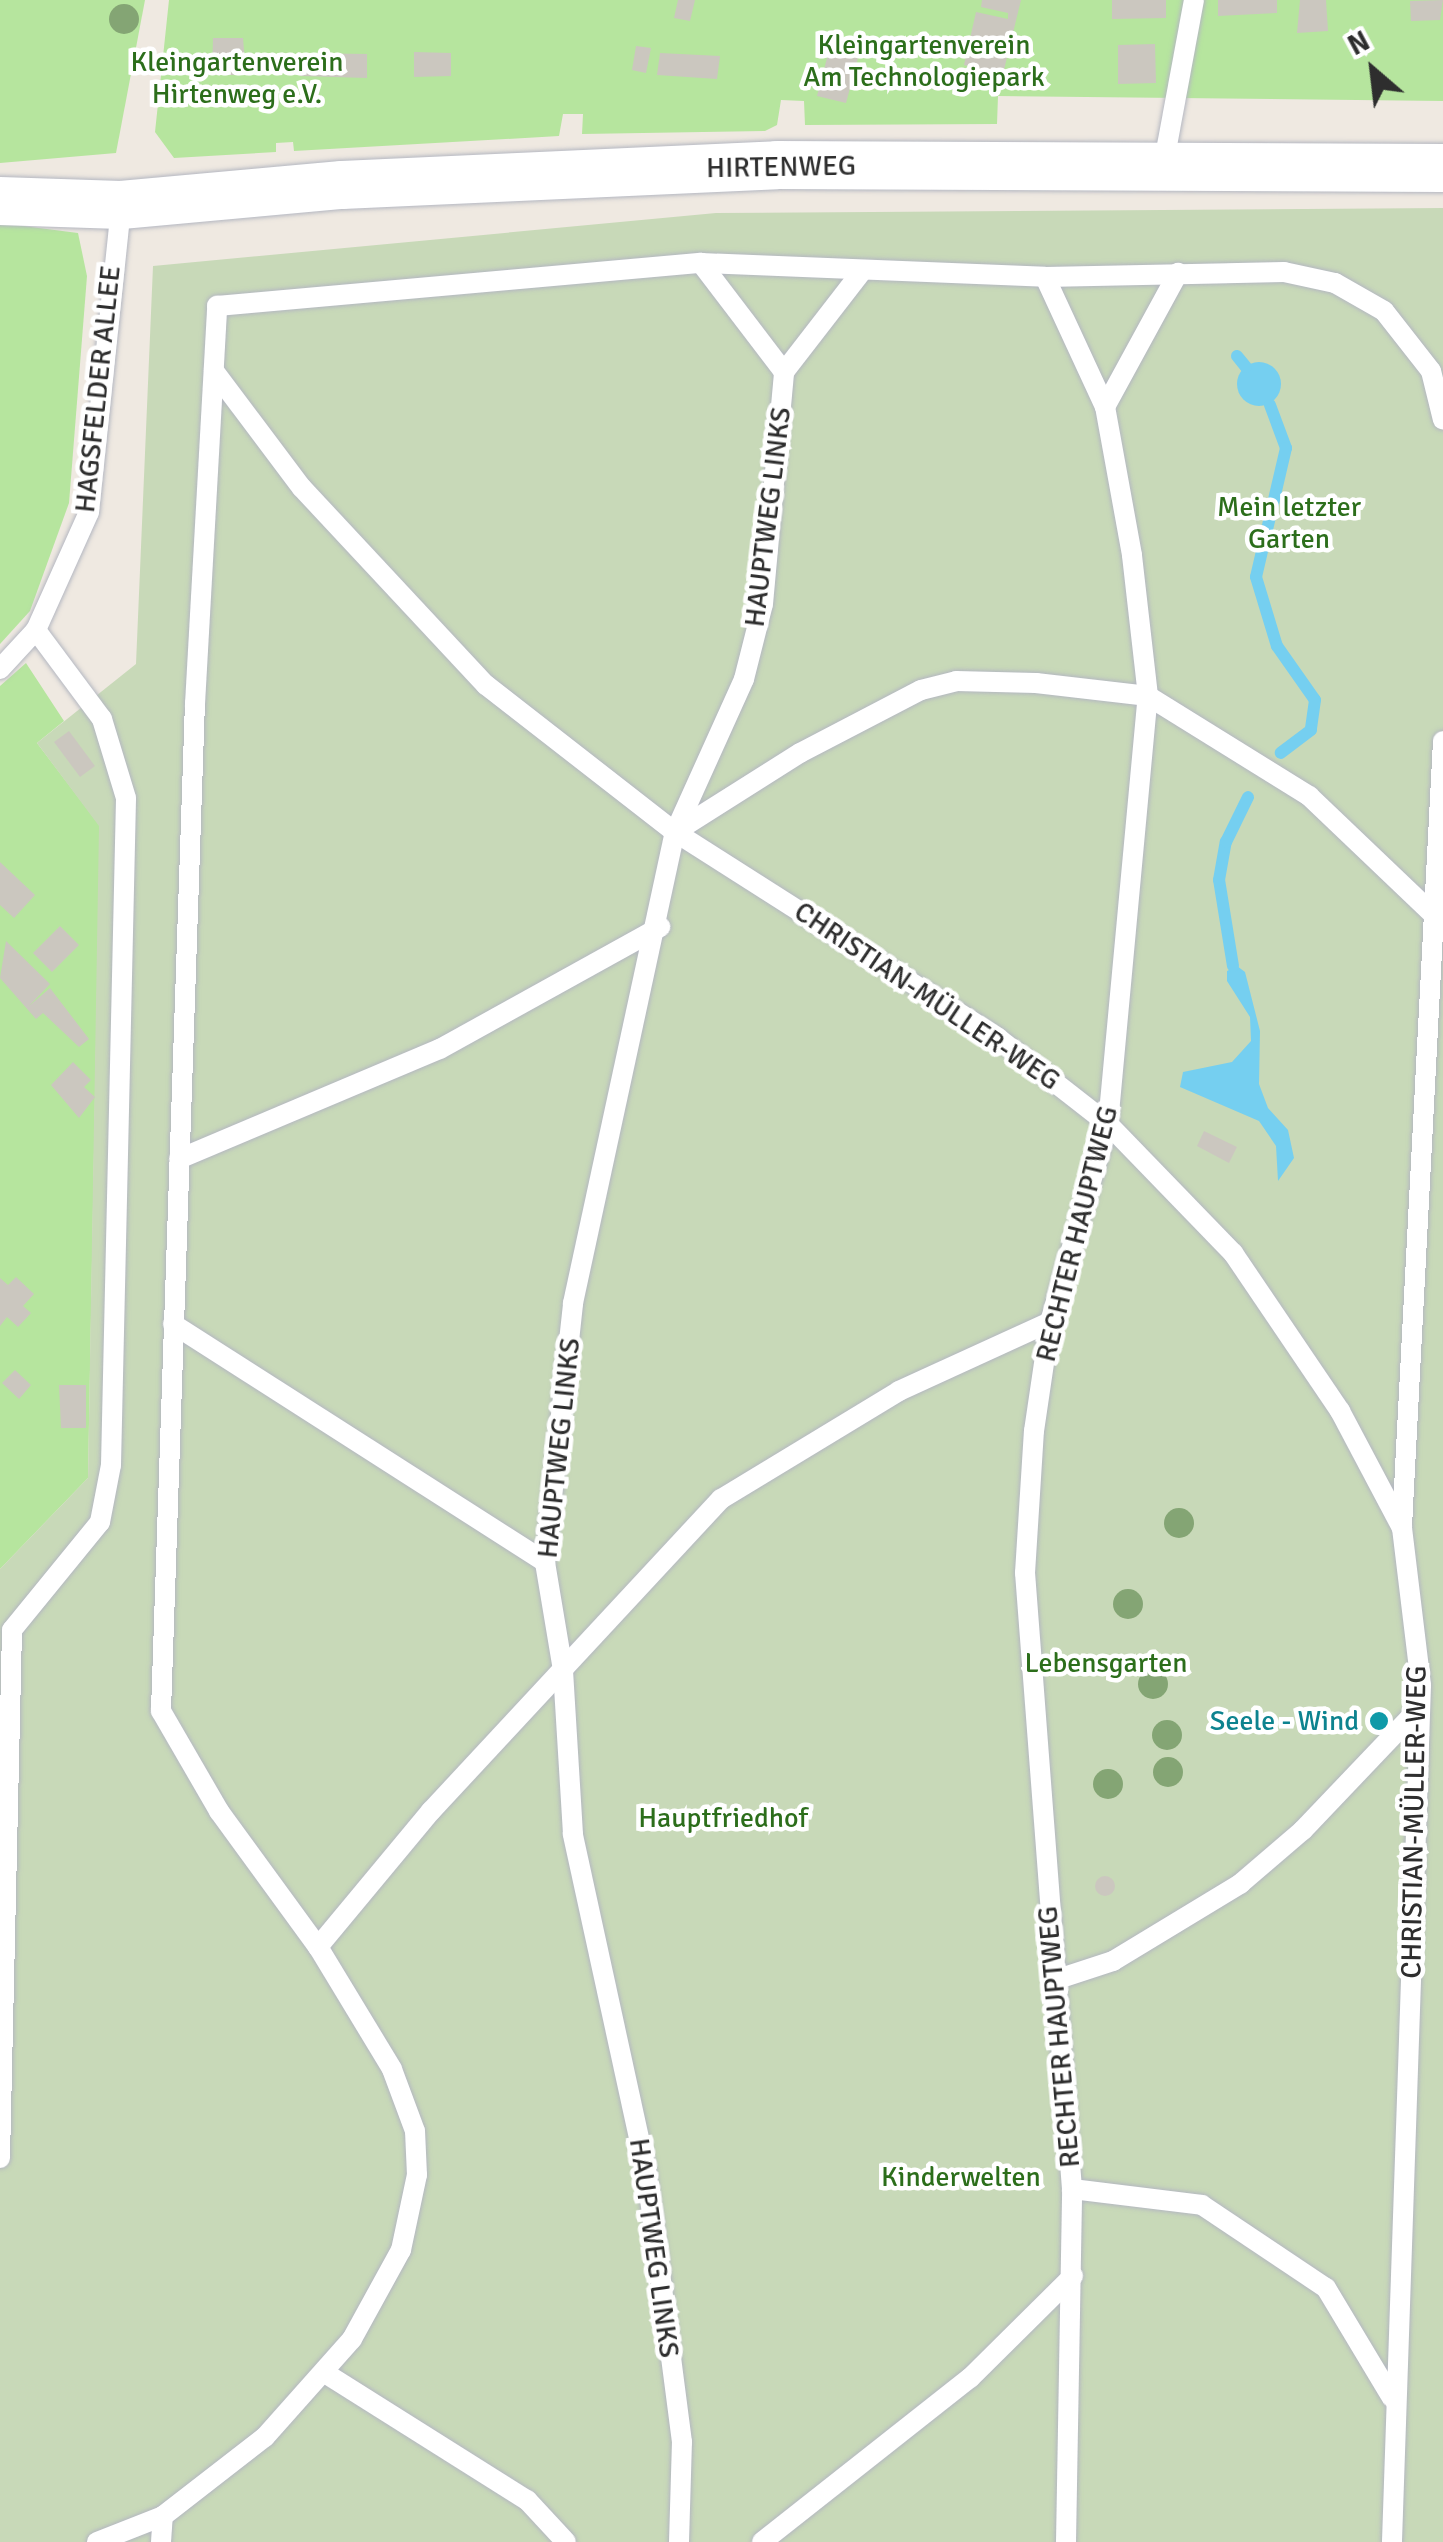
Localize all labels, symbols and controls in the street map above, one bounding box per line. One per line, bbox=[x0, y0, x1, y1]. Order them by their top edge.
north arrow bbox=[1323, 20, 1423, 120]
text: N bbox=[1342, 24, 1375, 63]
park label: Kleingartenverein Am Technologiepark bbox=[803, 28, 1045, 94]
park label: Kleingartenverein Hirtenweg e.V. bbox=[131, 45, 343, 111]
street label: HIRTENWEG bbox=[706, 149, 856, 185]
street label: HAGSFELDER ALLEE bbox=[68, 264, 128, 514]
street label: HAUPTWEG LINKS bbox=[738, 405, 798, 629]
park label: Mein letzter Garten bbox=[1217, 490, 1361, 556]
street label: CHRISTIAN-MÜLLER-WEG bbox=[788, 895, 1066, 1097]
street label: RECHTER HAUPTWEG bbox=[1029, 1103, 1125, 1365]
street label: HAUPTWEG LINKS bbox=[531, 1336, 587, 1560]
park label: Lebensgarten bbox=[1025, 1646, 1187, 1680]
street label: CHRISTIAN-MÜLLER-WEG bbox=[1394, 1665, 1434, 1979]
place label: Seele - Wind bbox=[1210, 1704, 1359, 1738]
marker: Seele - Wind bbox=[1368, 1710, 1390, 1732]
park label: Hauptfriedhof bbox=[638, 1801, 808, 1835]
street label: RECHTER HAUPTWEG bbox=[1031, 1905, 1087, 2169]
street label: HAUPTWEG LINKS bbox=[622, 2136, 686, 2360]
park label: Kinderwelten bbox=[881, 2160, 1041, 2194]

